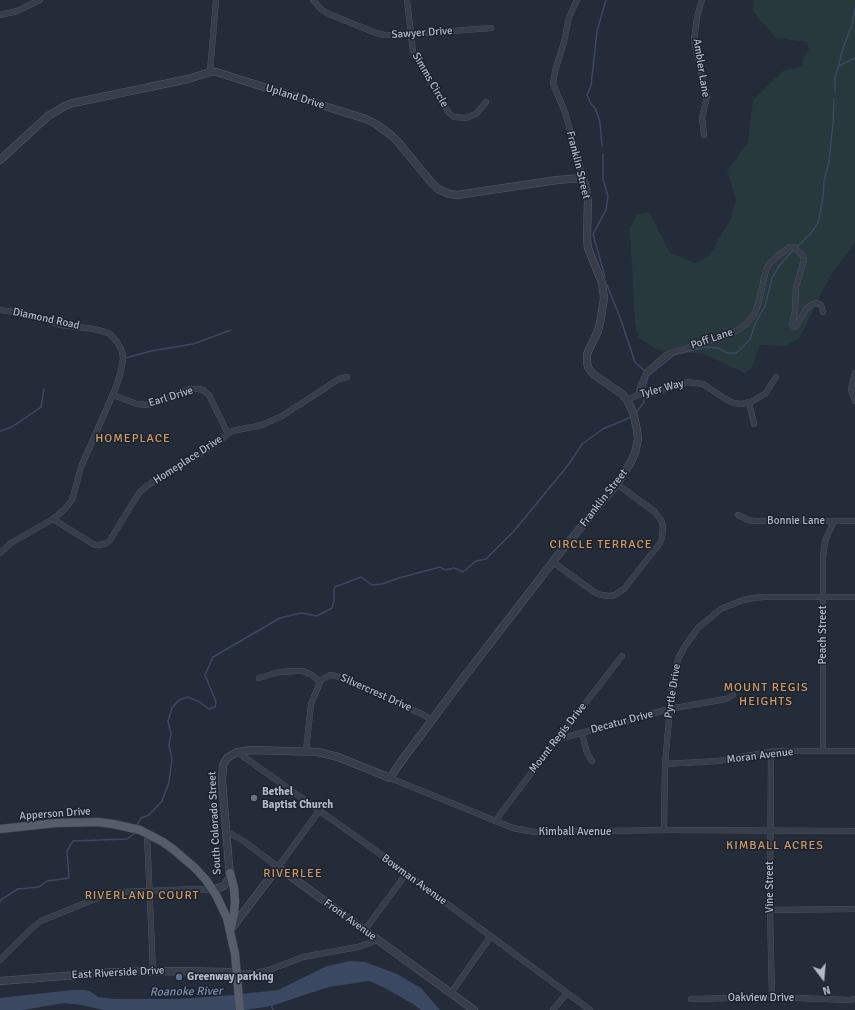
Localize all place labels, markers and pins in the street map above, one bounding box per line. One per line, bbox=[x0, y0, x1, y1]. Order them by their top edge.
place label: Bethel Baptist Church bbox=[262, 785, 333, 811]
marker: Bethel Baptist Church bbox=[249, 793, 259, 803]
place label: Greenway parking bbox=[187, 970, 274, 984]
marker: Greenway parking bbox=[174, 972, 184, 982]

